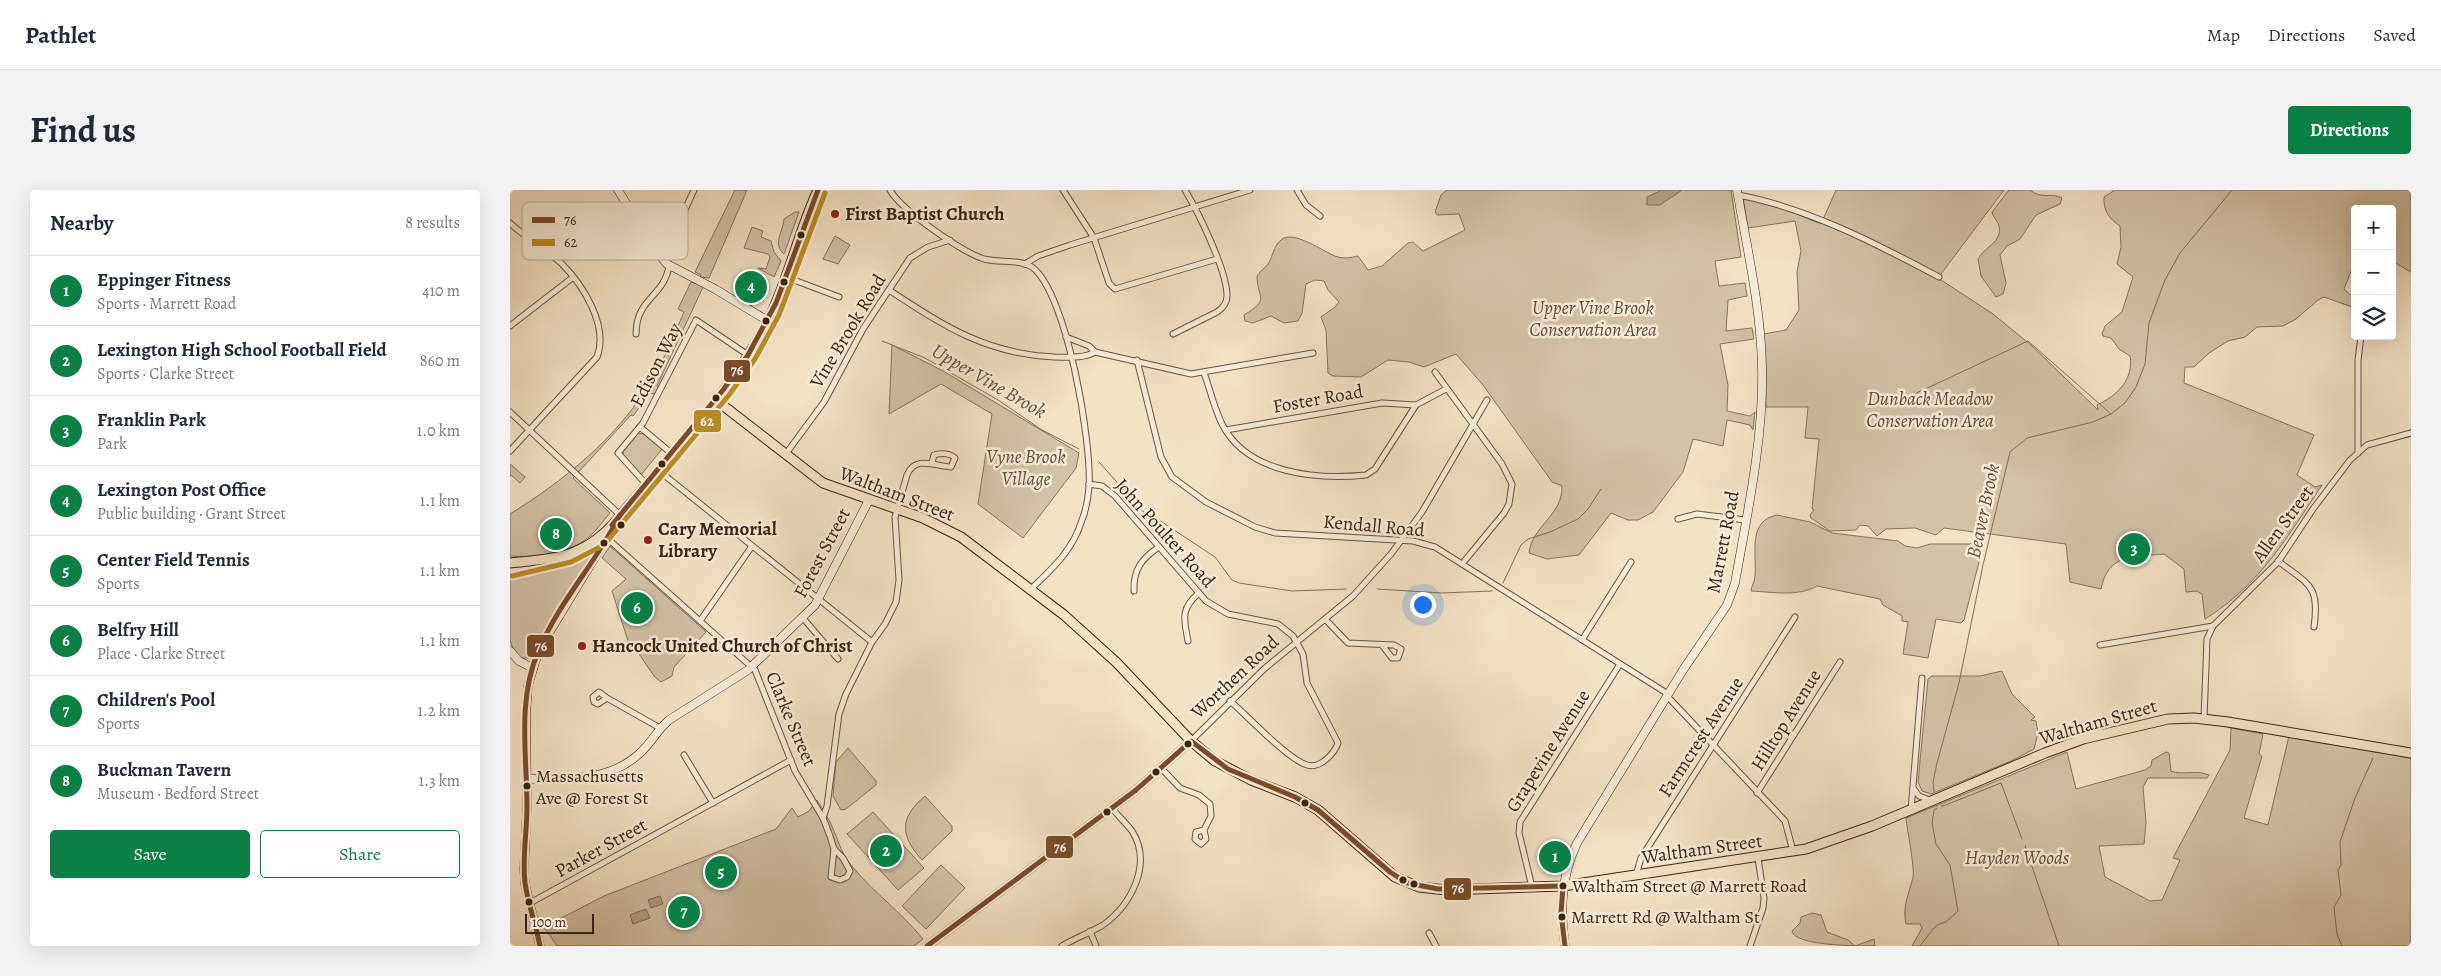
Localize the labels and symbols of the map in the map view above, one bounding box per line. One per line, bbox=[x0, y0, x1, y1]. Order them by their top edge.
place label: First Baptist Church bbox=[845, 201, 1004, 227]
legend bbox=[522, 202, 688, 260]
marker: First Baptist Church bbox=[829, 208, 841, 220]
text: 76 bbox=[564, 211, 576, 230]
unlabelled marker bbox=[796, 230, 806, 240]
text: 62 bbox=[564, 233, 577, 252]
pin: 4 bbox=[735, 268, 767, 306]
street label: Vine Brook Road bbox=[803, 268, 893, 394]
unlabelled marker bbox=[779, 277, 789, 287]
park label: Upper Vine Brook Conservation Area bbox=[1529, 295, 1657, 343]
unlabelled marker bbox=[761, 316, 771, 326]
street label: Edison Way bbox=[624, 318, 688, 411]
water label: Upper Vine Brook bbox=[927, 337, 1051, 425]
line badge: 76 bbox=[723, 359, 751, 383]
text: 76 bbox=[731, 361, 744, 380]
street label: Foster Road bbox=[1271, 378, 1366, 420]
park label: Dunback Meadow Conservation Area bbox=[1866, 386, 1994, 434]
unlabelled marker bbox=[711, 393, 721, 403]
line badge: 62 bbox=[693, 409, 722, 433]
text: 62 bbox=[700, 412, 714, 431]
park label: Vyne Brook Village bbox=[986, 444, 1066, 492]
unlabelled marker bbox=[657, 459, 667, 469]
street label: Waltham Street bbox=[835, 460, 958, 528]
water label: Beaver Brook bbox=[1960, 461, 2006, 561]
street label: John Poulter Road bbox=[1109, 473, 1222, 594]
street label: Allen Street bbox=[2246, 480, 2320, 569]
street label: Marrett Road bbox=[1700, 488, 1746, 595]
street label: Forest Street bbox=[787, 503, 857, 603]
street label: Kendall Road bbox=[1322, 509, 1427, 543]
pin: 8 bbox=[540, 515, 572, 553]
place label: Cary Memorial Library bbox=[658, 516, 777, 564]
unlabelled marker bbox=[616, 520, 626, 530]
pin: 3 bbox=[2118, 530, 2150, 568]
marker: Cary Memorial Library bbox=[642, 534, 654, 546]
unlabelled marker bbox=[599, 538, 609, 548]
pin: 6 bbox=[621, 589, 653, 627]
your location bbox=[1410, 592, 1436, 618]
street label: Worthen Road bbox=[1185, 629, 1285, 725]
place label: Hancock United Church of Christ bbox=[592, 633, 853, 659]
line badge: 76 bbox=[526, 634, 555, 658]
text: 76 bbox=[535, 637, 548, 656]
marker: Hancock United Church of Christ bbox=[576, 640, 588, 652]
street label: Hilltop Avenue bbox=[1745, 664, 1827, 776]
street label: Clarke Street bbox=[759, 668, 823, 770]
street label: Farmcrest Avenue bbox=[1652, 672, 1750, 802]
street label: Grapevine Avenue bbox=[1500, 685, 1596, 817]
street label: Waltham Street bbox=[2035, 693, 2160, 751]
unlabelled marker bbox=[1183, 739, 1193, 749]
place label: Massachusetts Ave @ Forest St bbox=[535, 764, 648, 810]
unlabelled marker bbox=[1151, 767, 1161, 777]
marker: Massachusetts Ave @ Forest St bbox=[522, 781, 532, 791]
unlabelled marker bbox=[1300, 798, 1310, 808]
unlabelled marker bbox=[1102, 807, 1112, 817]
street label: Parker Street bbox=[550, 812, 652, 884]
street label: Waltham Street bbox=[1639, 828, 1764, 870]
pin: 2 bbox=[870, 832, 902, 870]
line badge: 76 bbox=[1045, 835, 1074, 859]
text: 76 bbox=[1054, 838, 1067, 857]
pin: 1 bbox=[1539, 838, 1571, 876]
park label: Hayden Woods bbox=[1965, 845, 2070, 871]
pin: 5 bbox=[705, 853, 737, 891]
place label: Waltham Street @ Marrett Road bbox=[1571, 874, 1807, 898]
unlabelled marker bbox=[1398, 875, 1408, 885]
line badge: 76 bbox=[1443, 877, 1472, 901]
unlabelled marker bbox=[1409, 879, 1419, 889]
text: 76 bbox=[1452, 879, 1465, 898]
marker: Waltham Street @ Marrett Road bbox=[1558, 881, 1568, 891]
pin: 7 bbox=[668, 893, 700, 931]
unlabelled marker bbox=[524, 897, 534, 907]
place label: Marrett Rd @ Waltham St bbox=[1571, 905, 1760, 929]
scale bar bbox=[525, 911, 594, 934]
marker: Marrett Rd @ Waltham St bbox=[1557, 912, 1567, 922]

